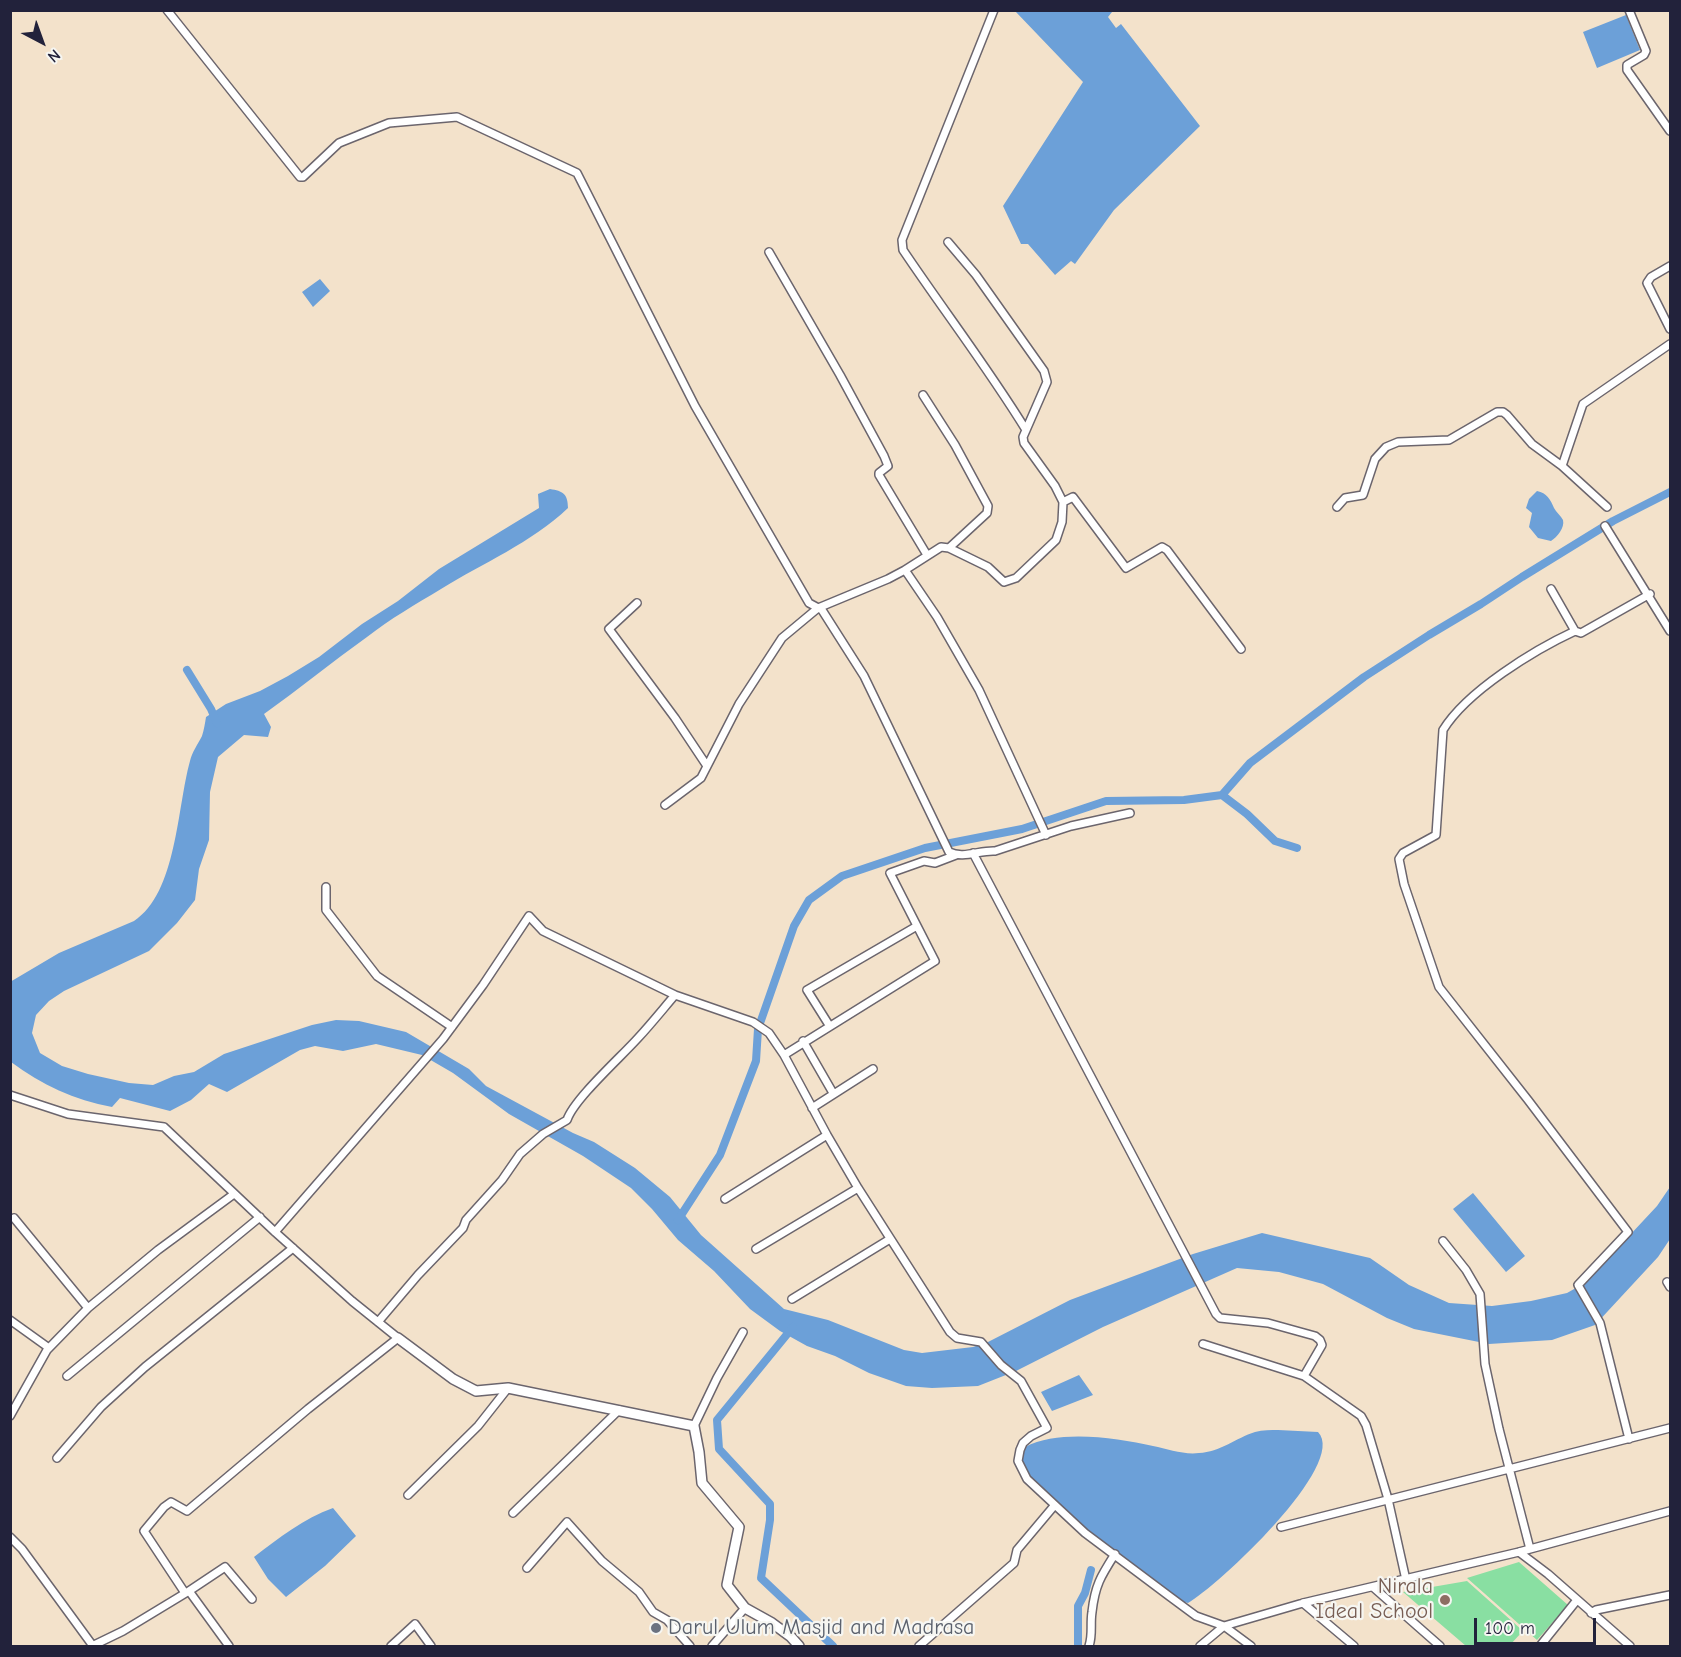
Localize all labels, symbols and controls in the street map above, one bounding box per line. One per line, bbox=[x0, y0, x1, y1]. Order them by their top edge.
north arrow bbox=[12, 12, 72, 72]
text: N bbox=[44, 45, 64, 66]
place label: Nirala Ideal School bbox=[1316, 1574, 1433, 1626]
marker: Nirala Ideal School bbox=[1438, 1593, 1452, 1607]
scale bar bbox=[1477, 1606, 1598, 1644]
place label: Darul Ulum Masjid and Madrasa bbox=[668, 1615, 974, 1641]
text: 100 m bbox=[1485, 1618, 1535, 1639]
marker: Darul Ulum Masjid and Madrasa bbox=[649, 1621, 663, 1635]

